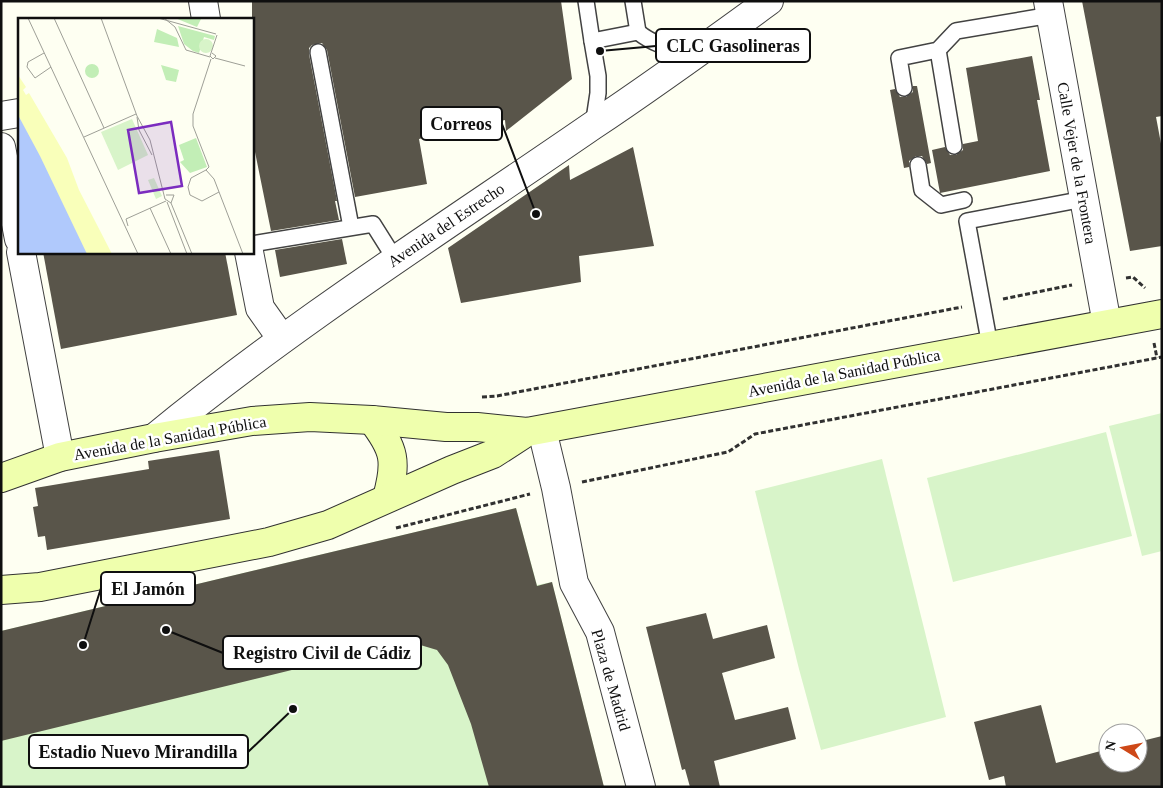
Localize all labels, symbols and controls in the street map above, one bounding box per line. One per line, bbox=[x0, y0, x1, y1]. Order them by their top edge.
inset map bbox=[18, 18, 254, 254]
callout: CLC Gasolineras bbox=[656, 29, 810, 62]
text: CLC Gasolineras bbox=[666, 36, 800, 56]
street label: Calle Vejer de la Frontera bbox=[1053, 81, 1100, 245]
callout: Correos bbox=[421, 107, 502, 140]
text: Correos bbox=[430, 114, 492, 134]
street label: Avenida del Estrecho bbox=[385, 180, 507, 270]
street label: Avenida de la Sanidad Pública bbox=[747, 346, 941, 400]
street label: Avenida de la Sanidad Pública bbox=[72, 413, 268, 463]
callout: El Jamón bbox=[101, 572, 195, 605]
text: El Jamón bbox=[111, 579, 185, 599]
street label: Plaza de Madrid bbox=[588, 627, 634, 733]
callout: Registro Civil de Cádiz bbox=[223, 636, 421, 669]
text: Registro Civil de Cádiz bbox=[233, 643, 411, 663]
north arrow bbox=[1098, 723, 1148, 773]
callout: Estadio Nuevo Mirandilla bbox=[29, 735, 248, 768]
text: N bbox=[1102, 740, 1119, 752]
text: Estadio Nuevo Mirandilla bbox=[38, 742, 238, 762]

